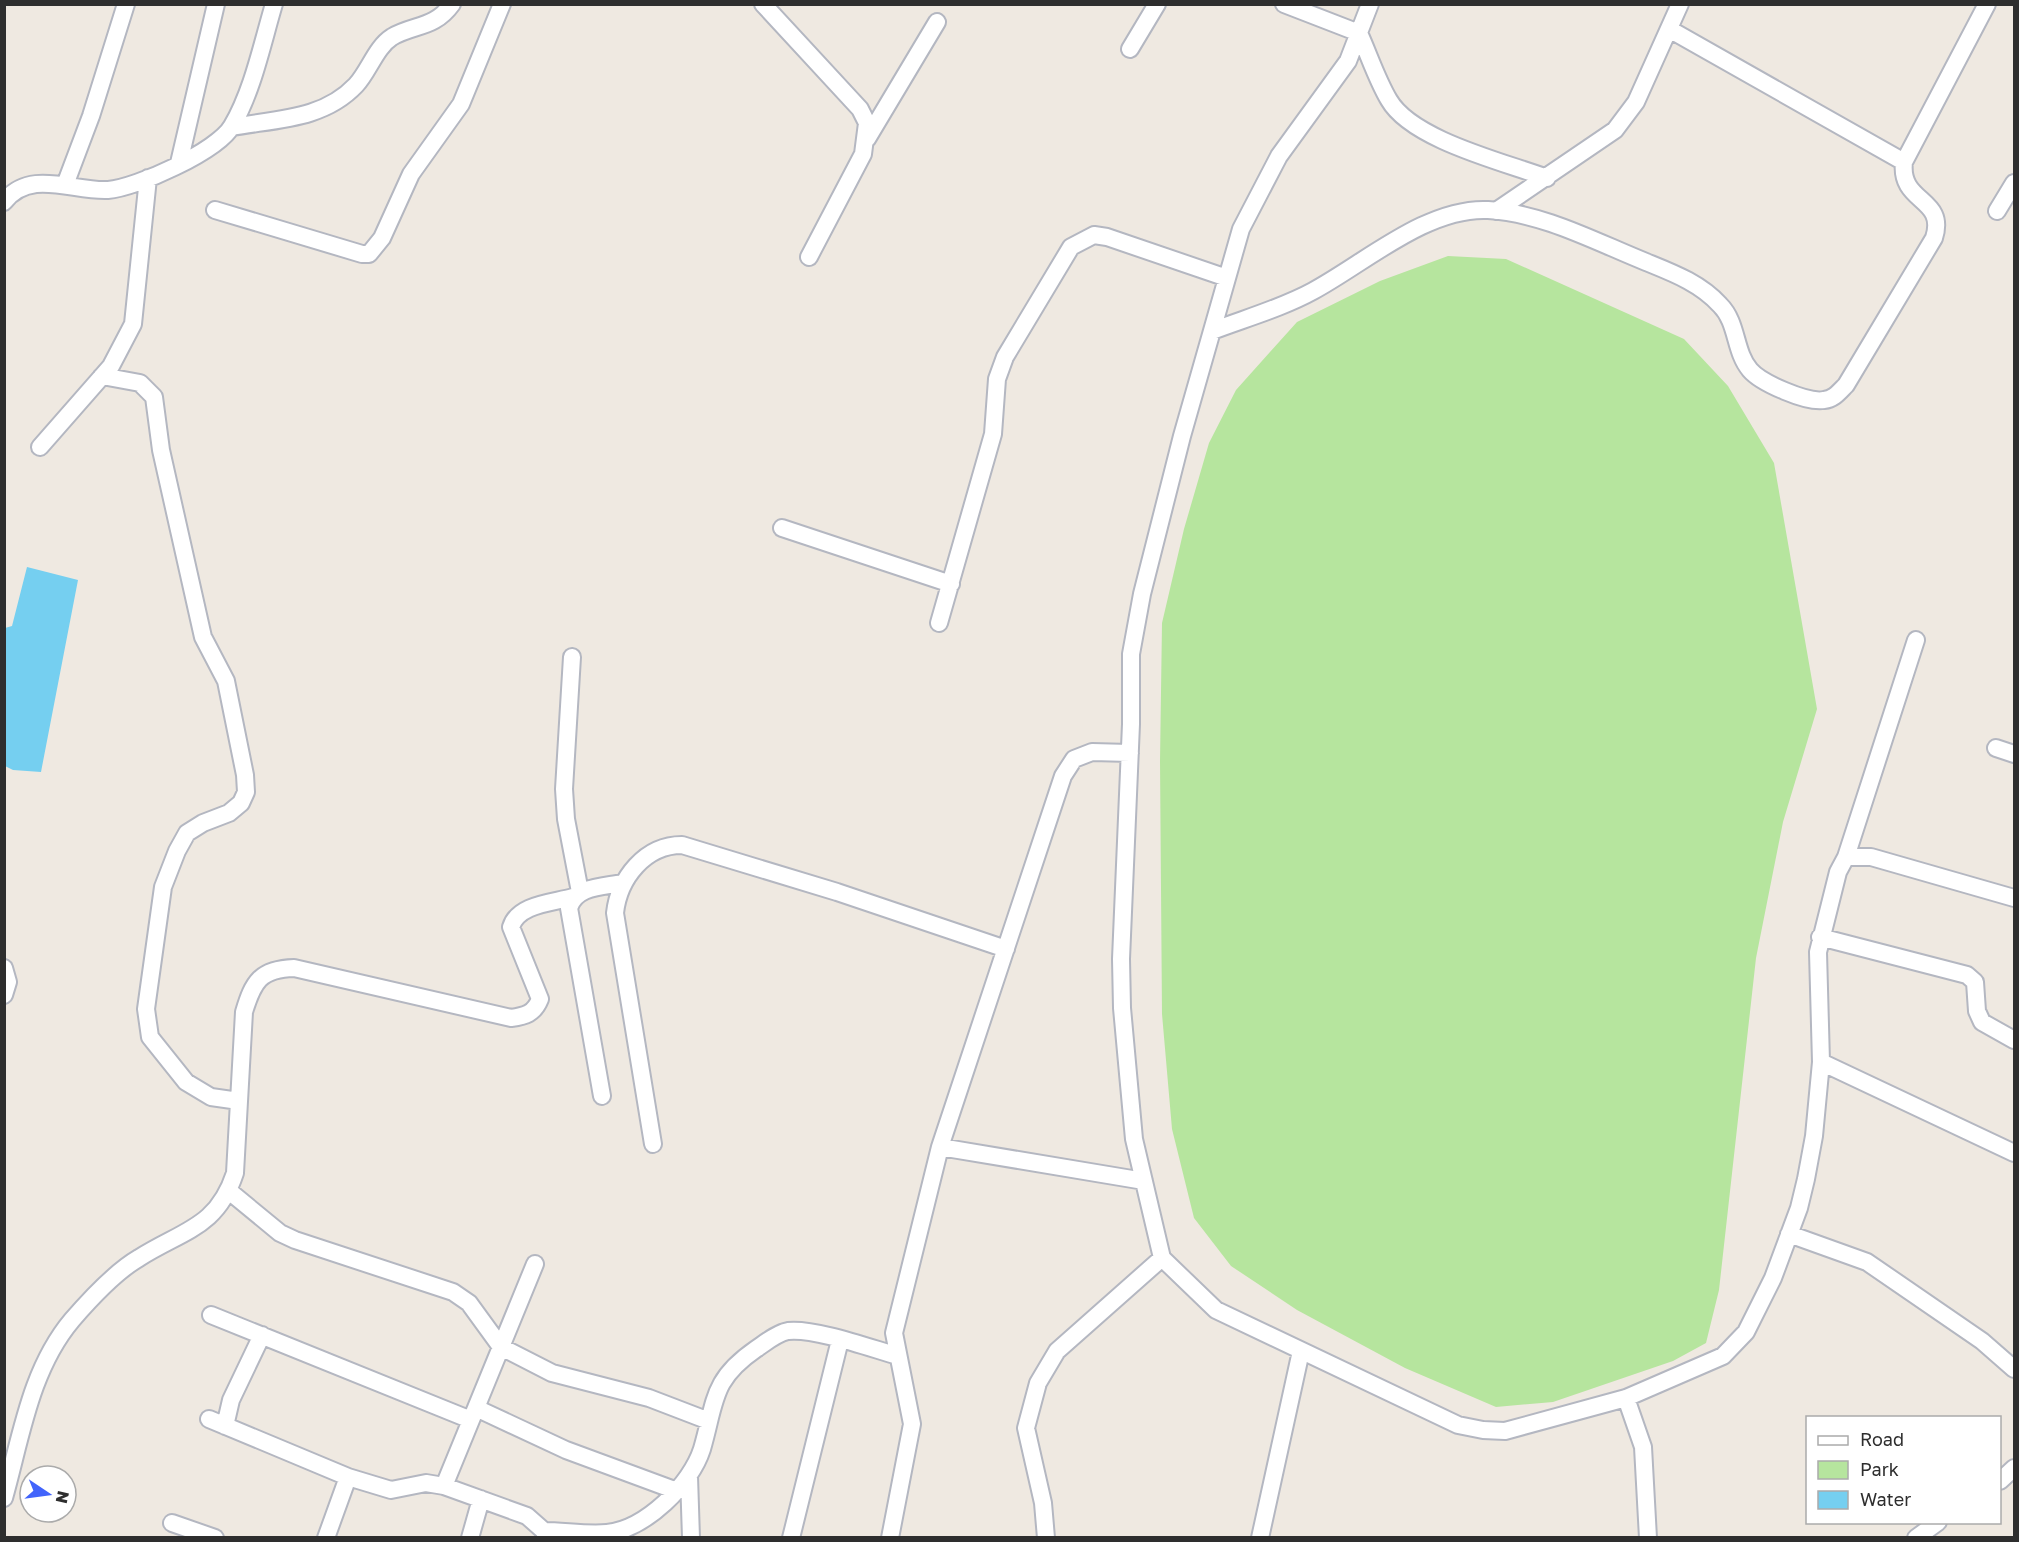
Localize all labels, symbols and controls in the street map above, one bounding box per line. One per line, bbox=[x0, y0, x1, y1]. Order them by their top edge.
legend bbox=[1806, 1416, 2001, 1524]
text: Road bbox=[1860, 1428, 1904, 1450]
text: Park bbox=[1860, 1458, 1899, 1480]
north arrow bbox=[18, 1464, 78, 1524]
text: Water bbox=[1860, 1488, 1911, 1510]
text: N bbox=[52, 1489, 74, 1506]

